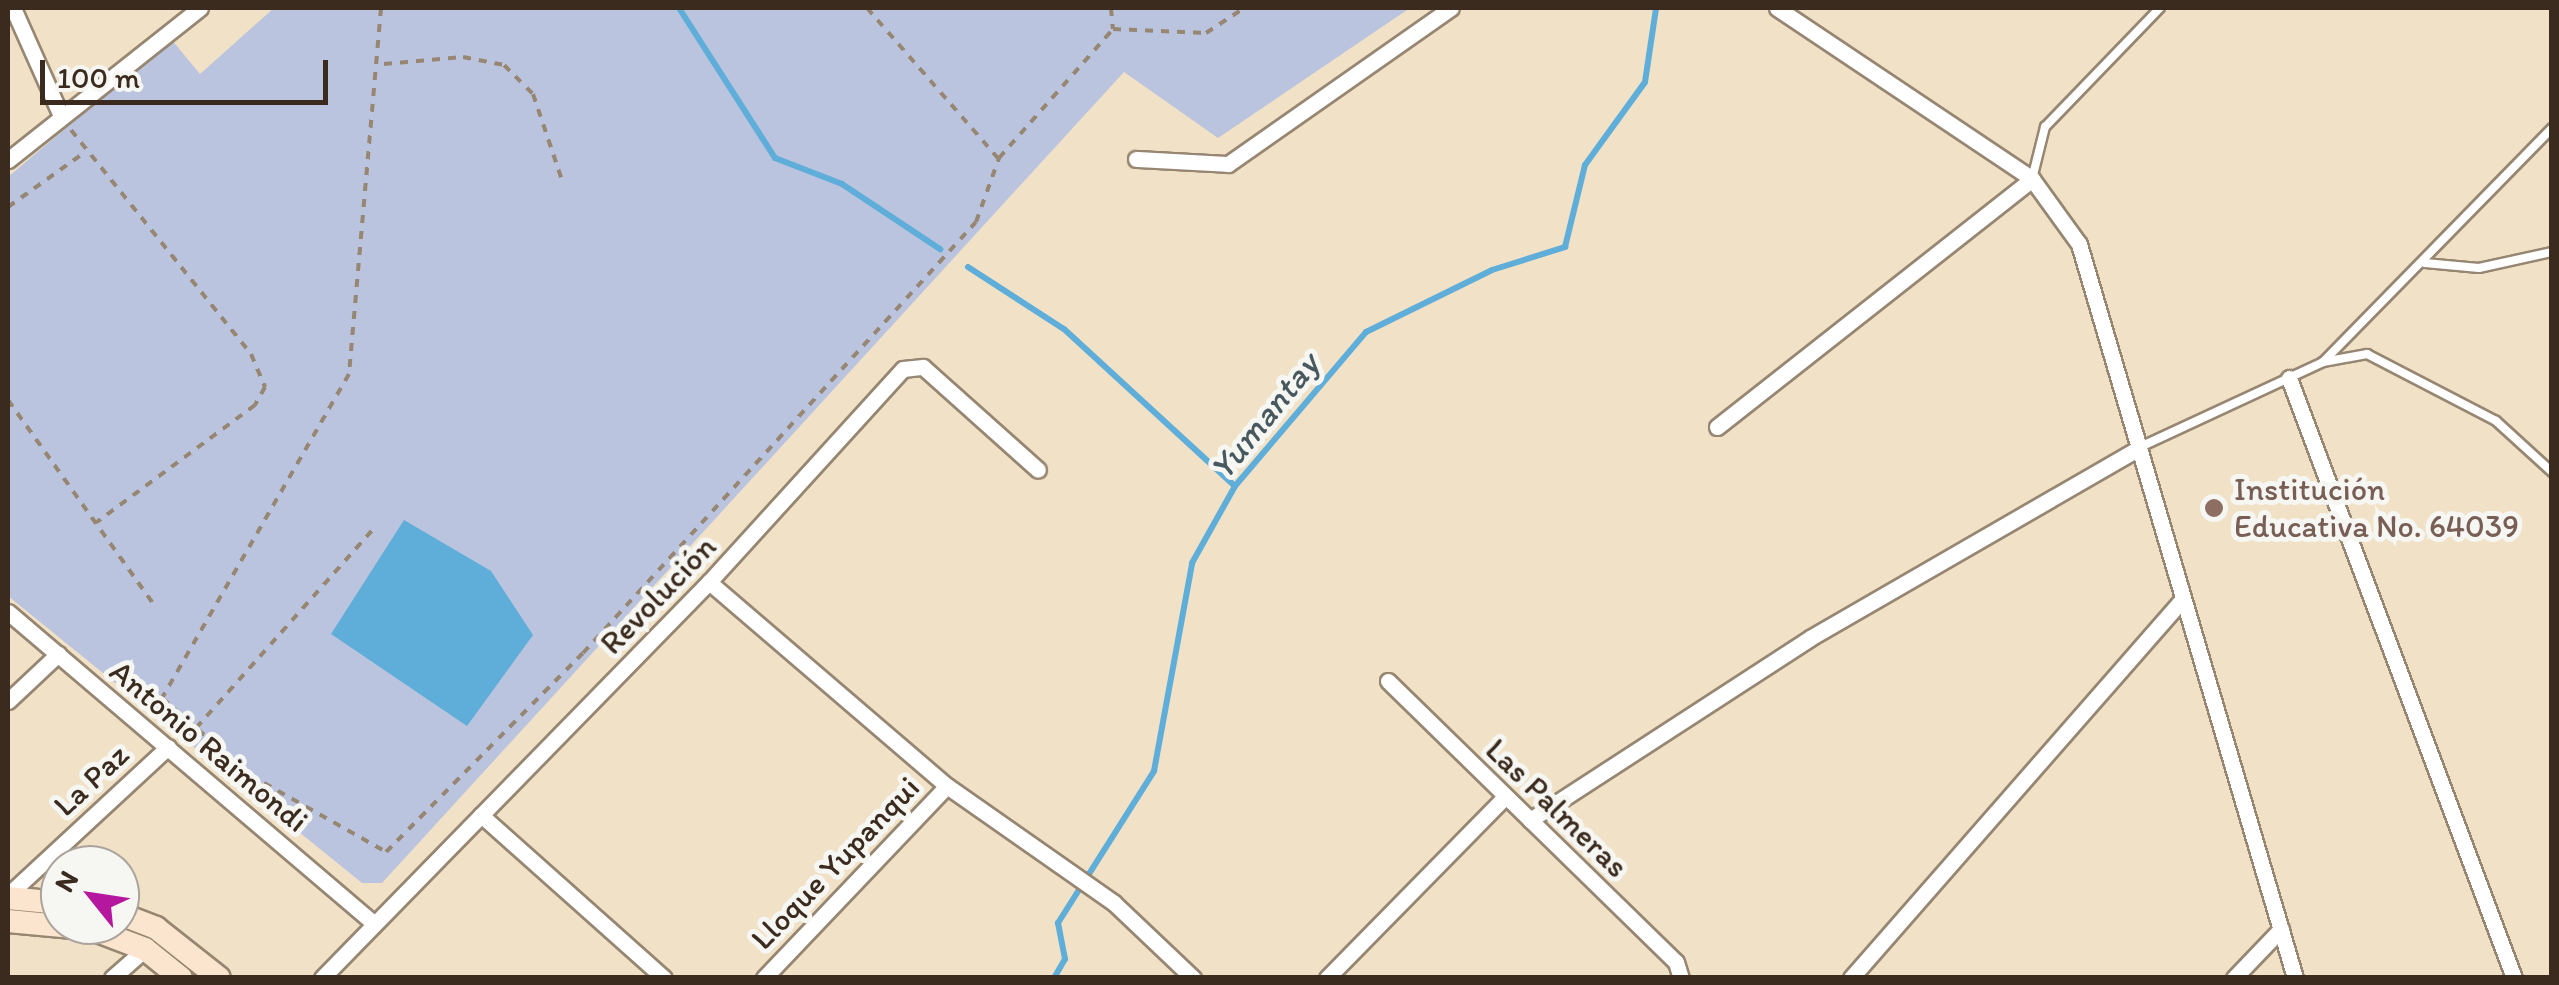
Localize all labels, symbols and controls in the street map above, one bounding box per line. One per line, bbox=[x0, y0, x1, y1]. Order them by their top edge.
scale bar bbox=[45, 40, 332, 102]
text: 100 m bbox=[57, 59, 140, 96]
water label: Yumantay bbox=[1200, 344, 1328, 488]
place label: Institución Educativa No. 64039 bbox=[2234, 471, 2519, 546]
marker: Institución Educativa No. 64039 bbox=[2203, 497, 2225, 519]
street label: Revolución bbox=[592, 528, 724, 662]
street label: Antonio Raimondi bbox=[102, 652, 316, 840]
street label: Las Palmeras bbox=[1478, 731, 1636, 885]
street label: La Paz bbox=[45, 736, 137, 824]
street label: Lloque Yupanqui bbox=[743, 769, 927, 957]
north arrow bbox=[40, 845, 140, 945]
text: N bbox=[46, 864, 85, 898]

